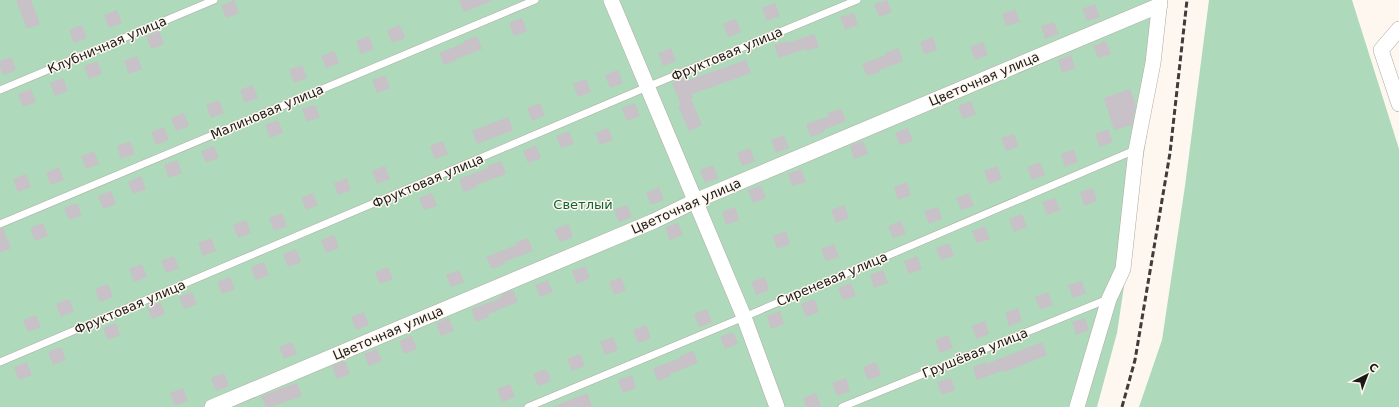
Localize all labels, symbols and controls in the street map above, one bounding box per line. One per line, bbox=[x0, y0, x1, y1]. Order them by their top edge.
street label: Клубничная улица bbox=[45, 13, 169, 77]
street label: Фруктовая улица bbox=[669, 24, 785, 84]
street label: Цветочная улица bbox=[926, 49, 1042, 109]
street label: Малиновая улица bbox=[208, 81, 326, 143]
street label: Фруктовая улица bbox=[370, 151, 486, 211]
street label: Цветочная улица bbox=[629, 175, 743, 237]
park label: Светлый bbox=[553, 197, 613, 212]
street label: Сиреневая улица bbox=[774, 249, 890, 309]
street label: Фруктовая улица bbox=[72, 277, 188, 337]
street label: Цветочная улица bbox=[330, 303, 446, 363]
street label: Грушёвая улица bbox=[920, 325, 1030, 381]
north arrow bbox=[1347, 355, 1387, 395]
text: С bbox=[1366, 360, 1381, 375]

